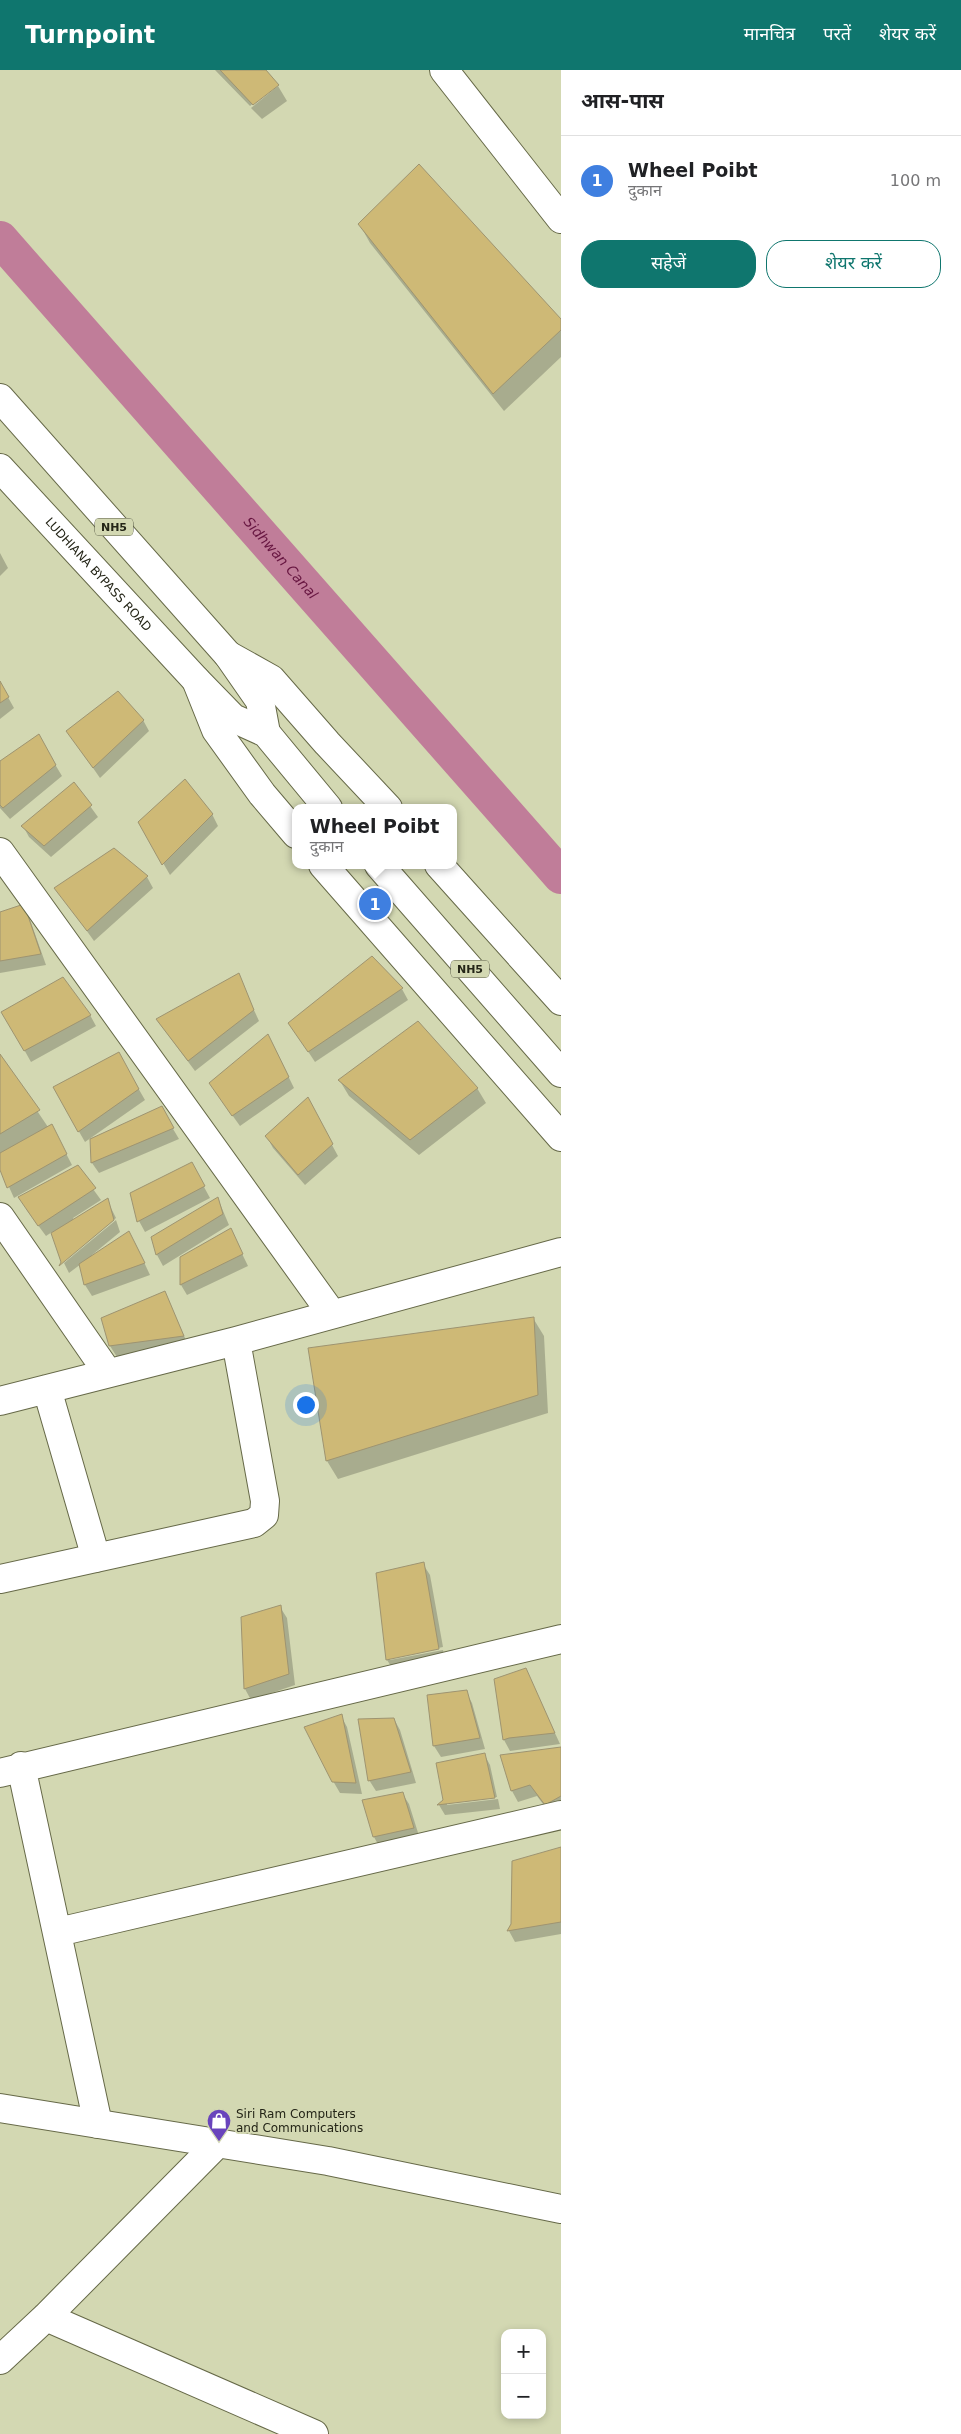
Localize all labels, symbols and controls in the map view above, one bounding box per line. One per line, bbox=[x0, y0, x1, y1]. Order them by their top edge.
text: Turnpoint bbox=[25, 21, 155, 49]
text: मानचित्र bbox=[744, 23, 795, 44]
text: परतें bbox=[823, 23, 851, 44]
text: शेयर करें bbox=[879, 23, 936, 44]
text: आस-पास bbox=[581, 89, 664, 113]
text: Wheel Poibt bbox=[628, 159, 758, 181]
text: 1 bbox=[591, 171, 603, 190]
text: 100 m bbox=[890, 171, 941, 190]
text: दुकान bbox=[628, 181, 662, 200]
button: सहेजें bbox=[581, 240, 756, 288]
button: शेयर करें bbox=[766, 240, 941, 288]
water label: Sidhwan Canal bbox=[241, 514, 321, 602]
street label: LUDHIANA BYPASS ROAD bbox=[42, 515, 154, 634]
road number: NH5 bbox=[95, 518, 133, 536]
popup bbox=[292, 804, 457, 869]
text: Wheel Poibt bbox=[310, 815, 439, 837]
text: दुकान bbox=[310, 837, 344, 856]
pin: 1 bbox=[359, 885, 391, 923]
road number: NH5 bbox=[451, 961, 489, 978]
your location bbox=[293, 1392, 319, 1418]
place label: Siri Ram Computers and Communications bbox=[236, 2107, 363, 2135]
shop icon: Siri Ram Computers and Communications bbox=[206, 2108, 232, 2142]
map controls bbox=[501, 2329, 546, 2419]
button: + bbox=[501, 2329, 546, 2374]
button: − bbox=[501, 2374, 546, 2419]

